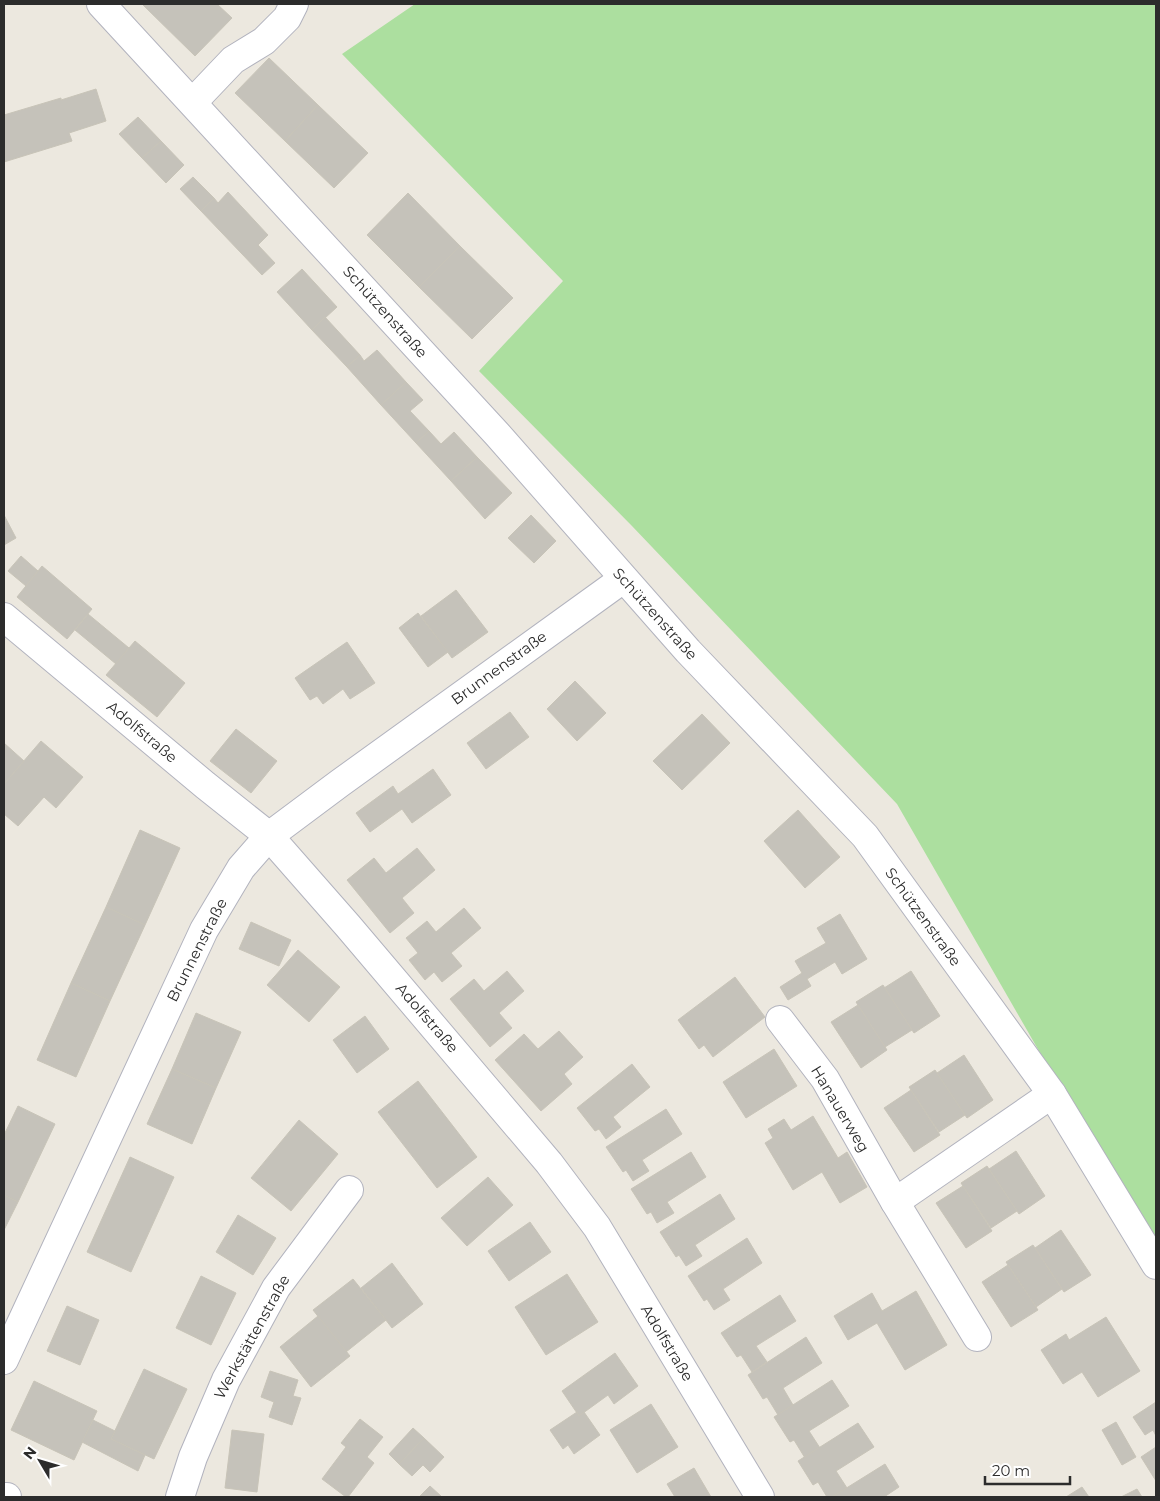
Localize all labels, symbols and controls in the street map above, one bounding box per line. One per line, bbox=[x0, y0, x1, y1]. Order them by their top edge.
street label: Schützenstraße bbox=[339, 262, 432, 362]
street label: Schützenstraße bbox=[609, 564, 702, 664]
street label: Brunnenstraße bbox=[447, 627, 550, 709]
street label: Adolfstraße bbox=[103, 697, 181, 767]
street label: Schützenstraße bbox=[881, 864, 966, 970]
street label: Brunnenstraße bbox=[162, 895, 231, 1005]
street label: Adolfstraße bbox=[392, 979, 463, 1056]
street label: Hanauerweg bbox=[807, 1062, 874, 1156]
street label: Werkstättenstraße bbox=[210, 1271, 294, 1402]
street label: Adolfstraße bbox=[637, 1301, 698, 1385]
north arrow bbox=[15, 1436, 65, 1486]
text: N bbox=[19, 1443, 40, 1463]
scale bar bbox=[985, 1454, 1070, 1486]
text: 20 m bbox=[992, 1461, 1030, 1480]

